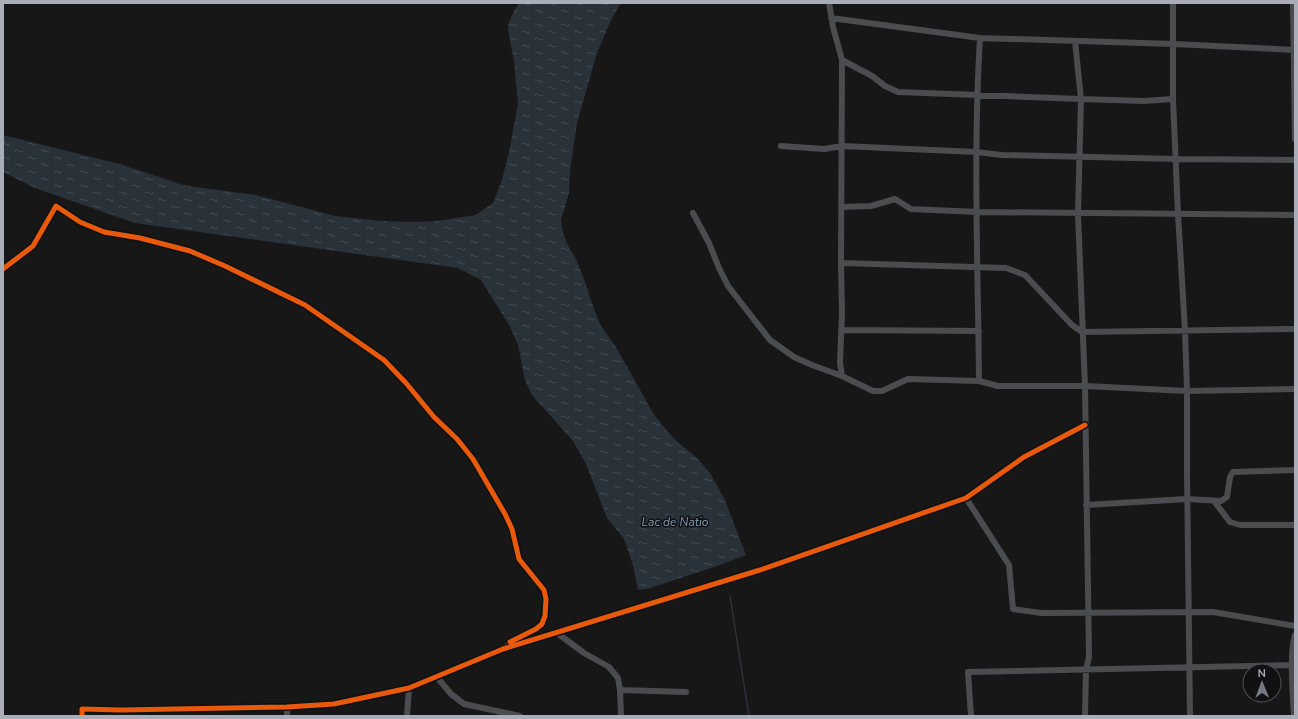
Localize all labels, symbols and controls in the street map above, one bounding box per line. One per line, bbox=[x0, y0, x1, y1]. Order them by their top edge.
water label: Lac de Natio bbox=[642, 514, 709, 530]
north arrow bbox=[1242, 663, 1282, 703]
text: N bbox=[1258, 666, 1266, 681]

